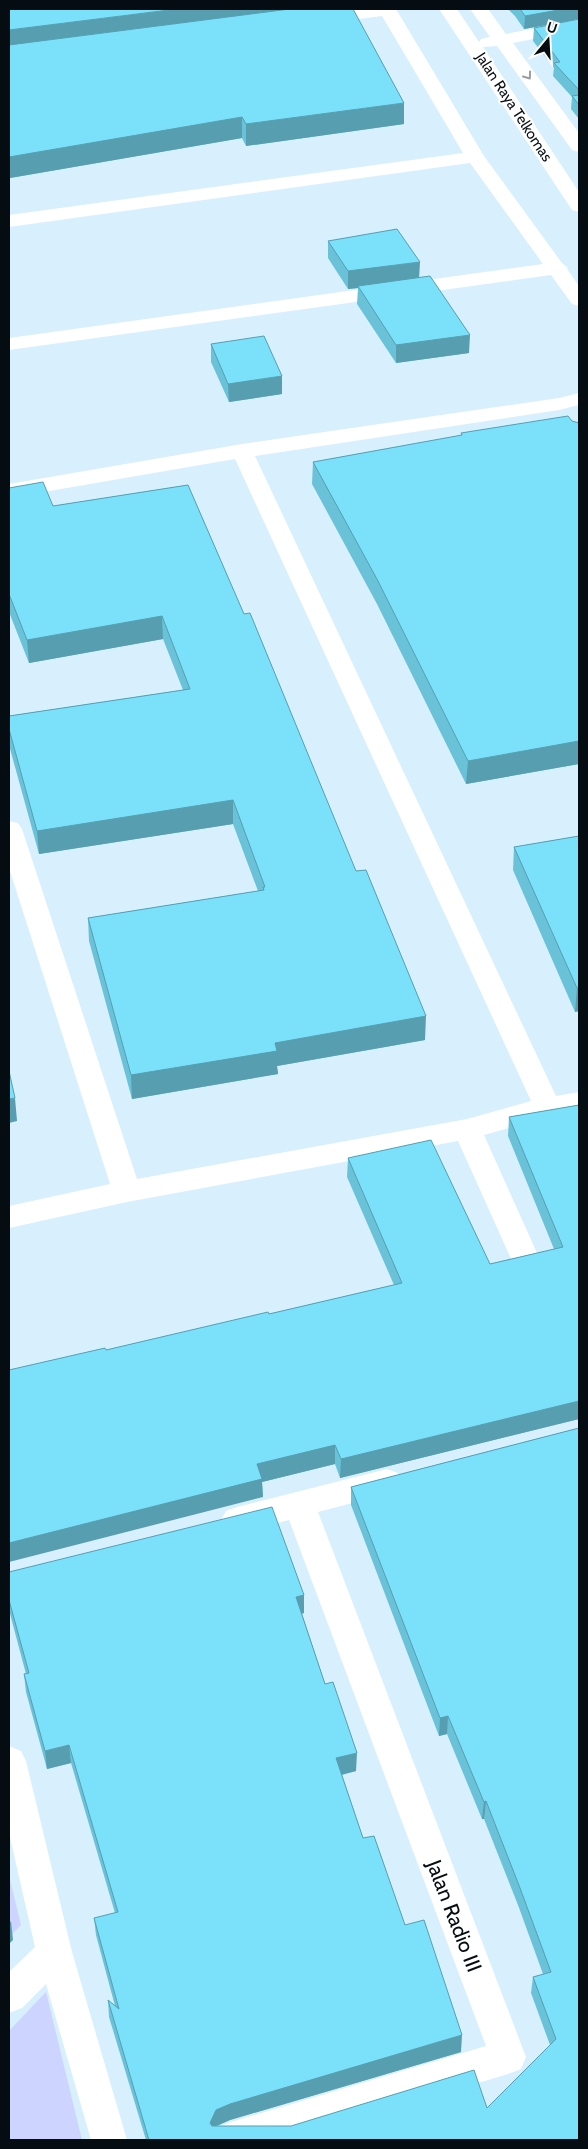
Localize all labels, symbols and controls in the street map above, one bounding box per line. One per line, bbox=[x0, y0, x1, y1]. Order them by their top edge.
north arrow bbox=[523, 15, 573, 65]
text: U bbox=[544, 18, 560, 38]
street label: Jalan Raya Telkomas bbox=[471, 48, 556, 165]
one-way arrow bbox=[523, 70, 531, 79]
street label: Jalan Radio III bbox=[421, 1855, 487, 1975]

